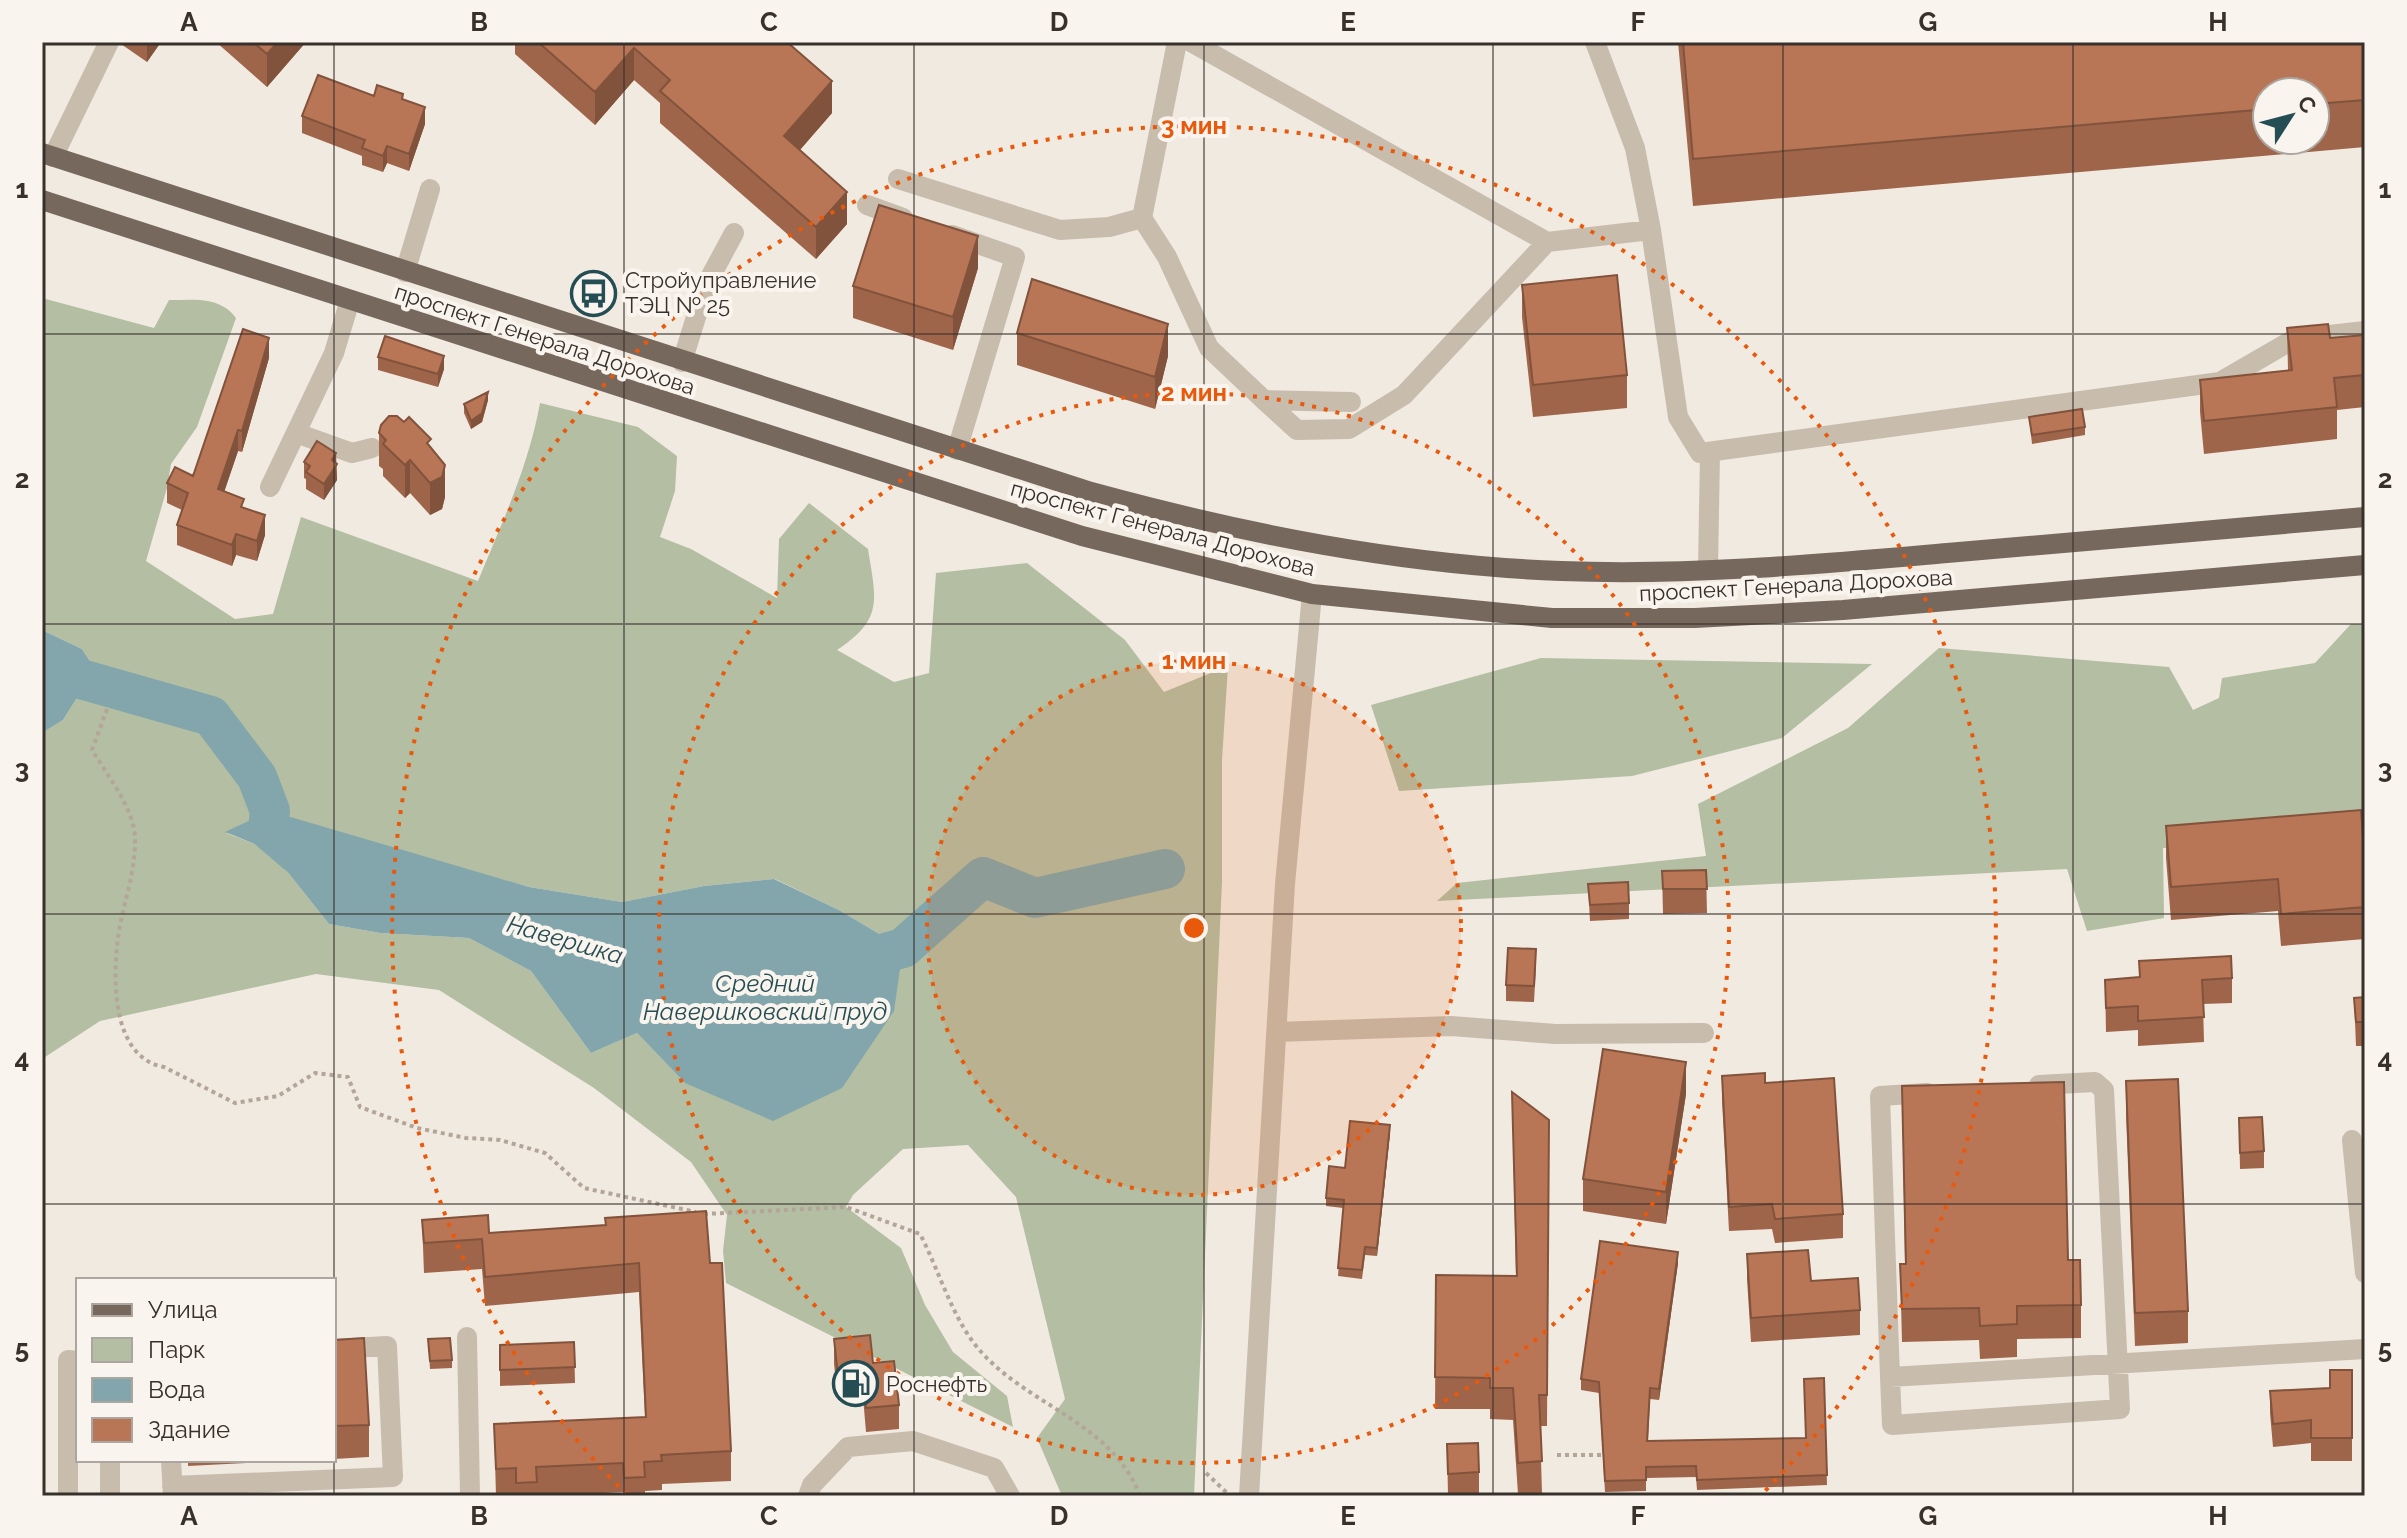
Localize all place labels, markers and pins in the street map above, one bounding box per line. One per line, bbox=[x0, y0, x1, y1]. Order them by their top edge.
place label: Стройуправление ТЭЦ № 25 bbox=[625, 267, 816, 318]
bus stop icon: Стройуправление ТЭЦ № 25 bbox=[570, 269, 618, 317]
centre of rings bbox=[1180, 914, 1208, 942]
fuel station icon: Роснефть bbox=[831, 1360, 879, 1408]
place label: Роснефть bbox=[886, 1371, 987, 1397]

